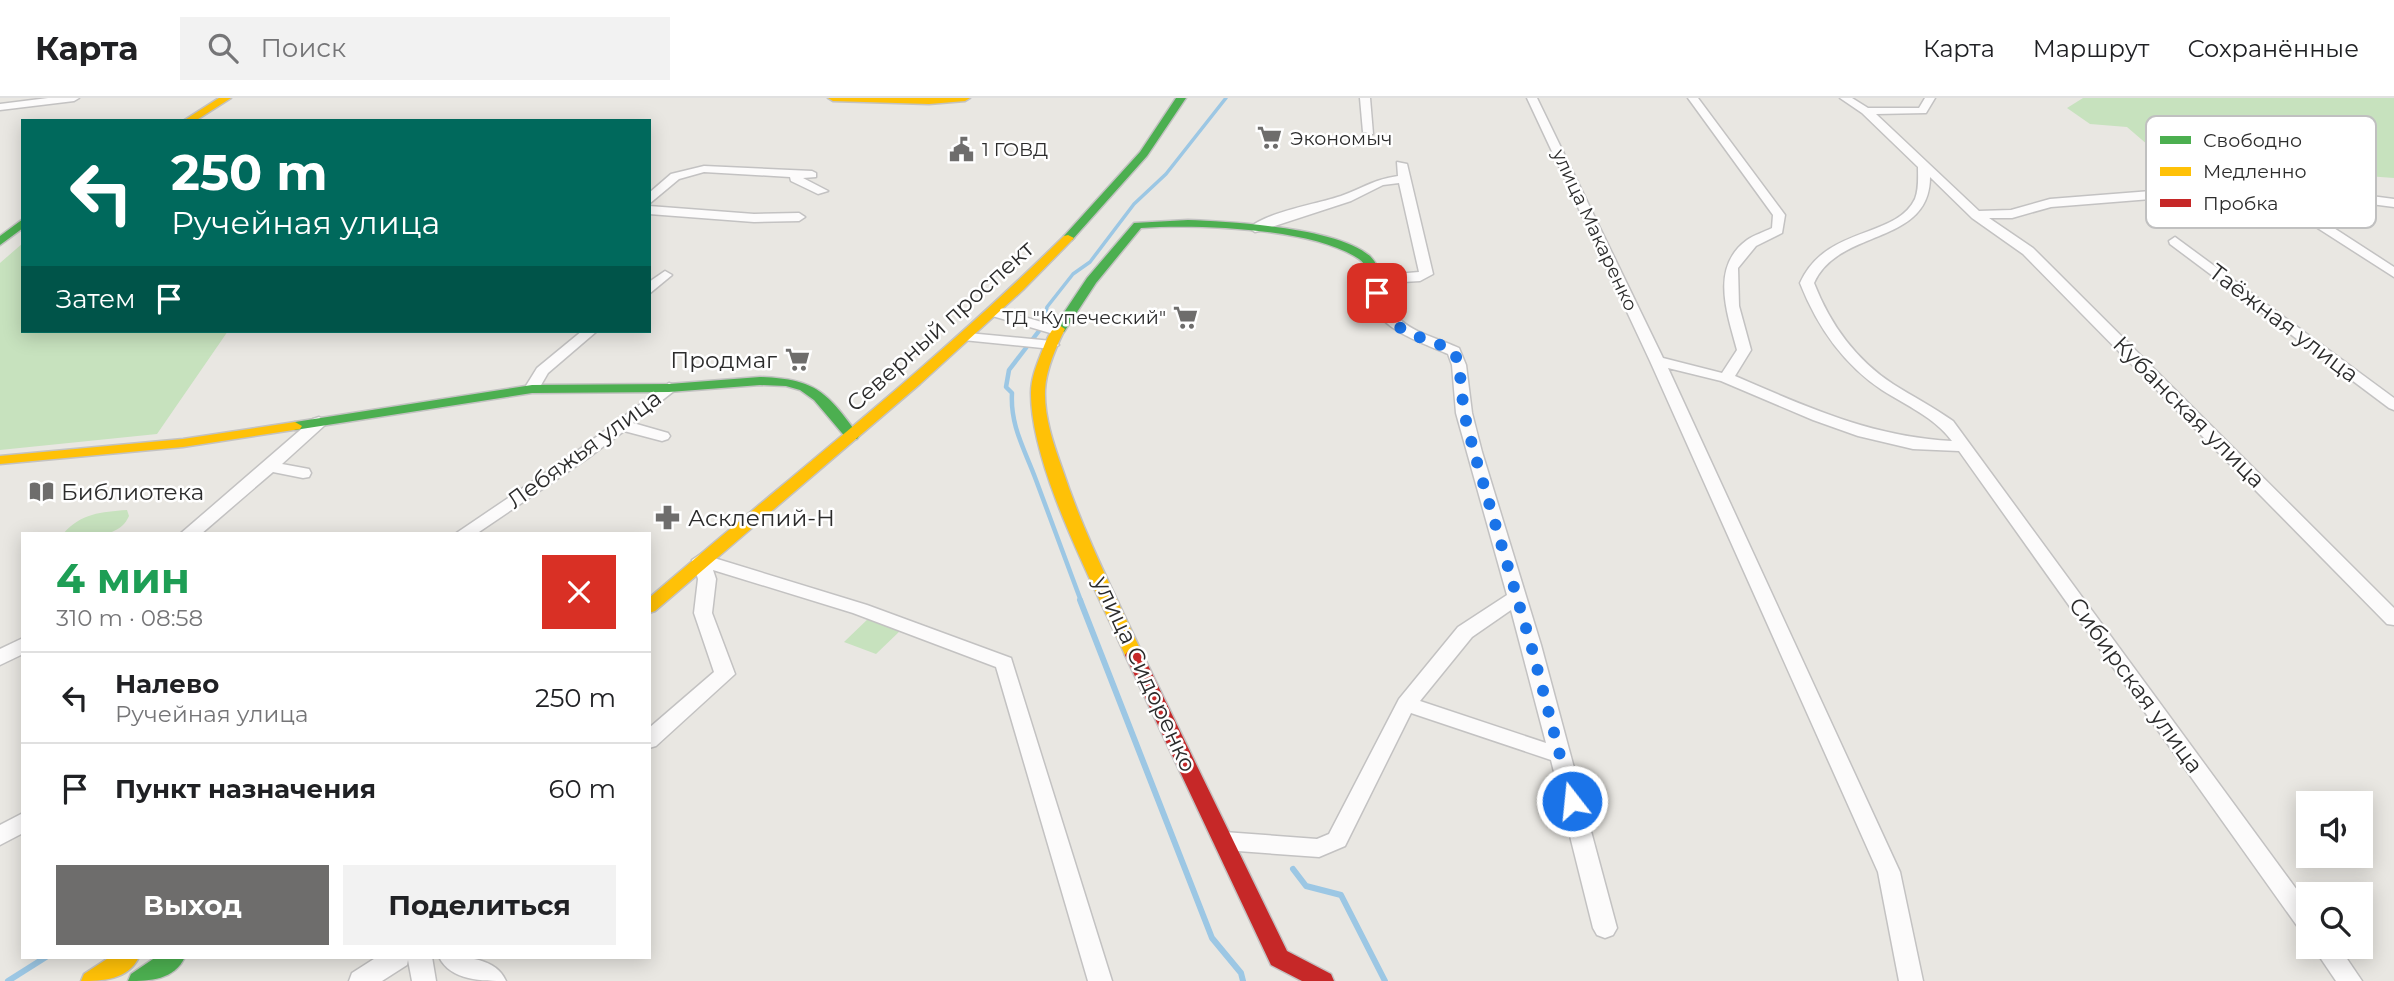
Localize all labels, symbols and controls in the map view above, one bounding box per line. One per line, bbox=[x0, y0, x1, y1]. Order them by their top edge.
search box bbox=[180, 17, 670, 80]
text: Карта bbox=[35, 28, 138, 68]
icon: search bbox=[204, 29, 242, 67]
text: Поиск bbox=[260, 32, 346, 64]
text: Карта bbox=[1923, 34, 1995, 63]
text: Маршрут bbox=[2033, 34, 2149, 63]
text: Сохранённые bbox=[2187, 34, 2359, 63]
legend bbox=[2146, 116, 2376, 228]
supermarket icon: Экономыч bbox=[1256, 124, 1284, 152]
place label: Экономыч bbox=[1290, 127, 1392, 150]
text: Свободно bbox=[2203, 129, 2302, 152]
public building icon: 1 ГОВД bbox=[948, 135, 976, 163]
place label: 1 ГОВД bbox=[982, 138, 1048, 161]
text: 250 m bbox=[171, 143, 328, 202]
street label: улица Макаренко bbox=[1547, 144, 1643, 315]
icon: left bbox=[56, 147, 147, 238]
text: Медленно bbox=[2203, 160, 2307, 183]
text: Пробка bbox=[2203, 192, 2278, 215]
text: Ручейная улица bbox=[171, 203, 440, 242]
street label: Северный проспект bbox=[841, 235, 1039, 417]
street label: Таёжная улица bbox=[2204, 258, 2364, 388]
pin bbox=[1347, 263, 1407, 323]
icon: arrive bbox=[1358, 274, 1396, 312]
icon: arrive bbox=[150, 280, 188, 318]
text: Затем bbox=[56, 283, 136, 315]
supermarket icon: ТД "Купеческий" bbox=[1172, 303, 1200, 331]
place label: ТД "Купеческий" bbox=[1002, 306, 1166, 329]
street label: Кубанская улица bbox=[2107, 330, 2271, 494]
place label: Продмаг bbox=[670, 346, 777, 374]
supermarket icon: Продмаг bbox=[783, 346, 811, 374]
street label: Лебяжья улица bbox=[501, 384, 667, 514]
library icon: Библиотека bbox=[27, 478, 55, 506]
place label: Библиотека bbox=[61, 478, 204, 506]
pharmacy icon: Асклепий-Н bbox=[654, 504, 682, 532]
place label: Асклепий-Н bbox=[688, 504, 835, 532]
text: 4 мин bbox=[56, 552, 190, 604]
button: close bbox=[542, 555, 616, 629]
street label: улица Сидоренко bbox=[1087, 571, 1203, 776]
street label: Сибирская улица bbox=[2063, 592, 2209, 778]
text: 310 m · 08:58 bbox=[56, 604, 203, 632]
text: Налево bbox=[115, 668, 219, 700]
icon: left bbox=[56, 679, 94, 717]
text: 250 m bbox=[535, 682, 616, 714]
text: Ручейная улица bbox=[115, 700, 308, 728]
position arrow bbox=[1535, 764, 1609, 838]
icon: arrive bbox=[56, 770, 94, 808]
text: Пункт назначения bbox=[115, 773, 376, 805]
text: 60 m bbox=[549, 773, 616, 805]
map controls bbox=[2296, 791, 2373, 959]
button: sound bbox=[2296, 791, 2373, 868]
button: Выход bbox=[56, 865, 329, 945]
button: Поделиться bbox=[343, 865, 616, 945]
button: search bbox=[2296, 882, 2373, 959]

